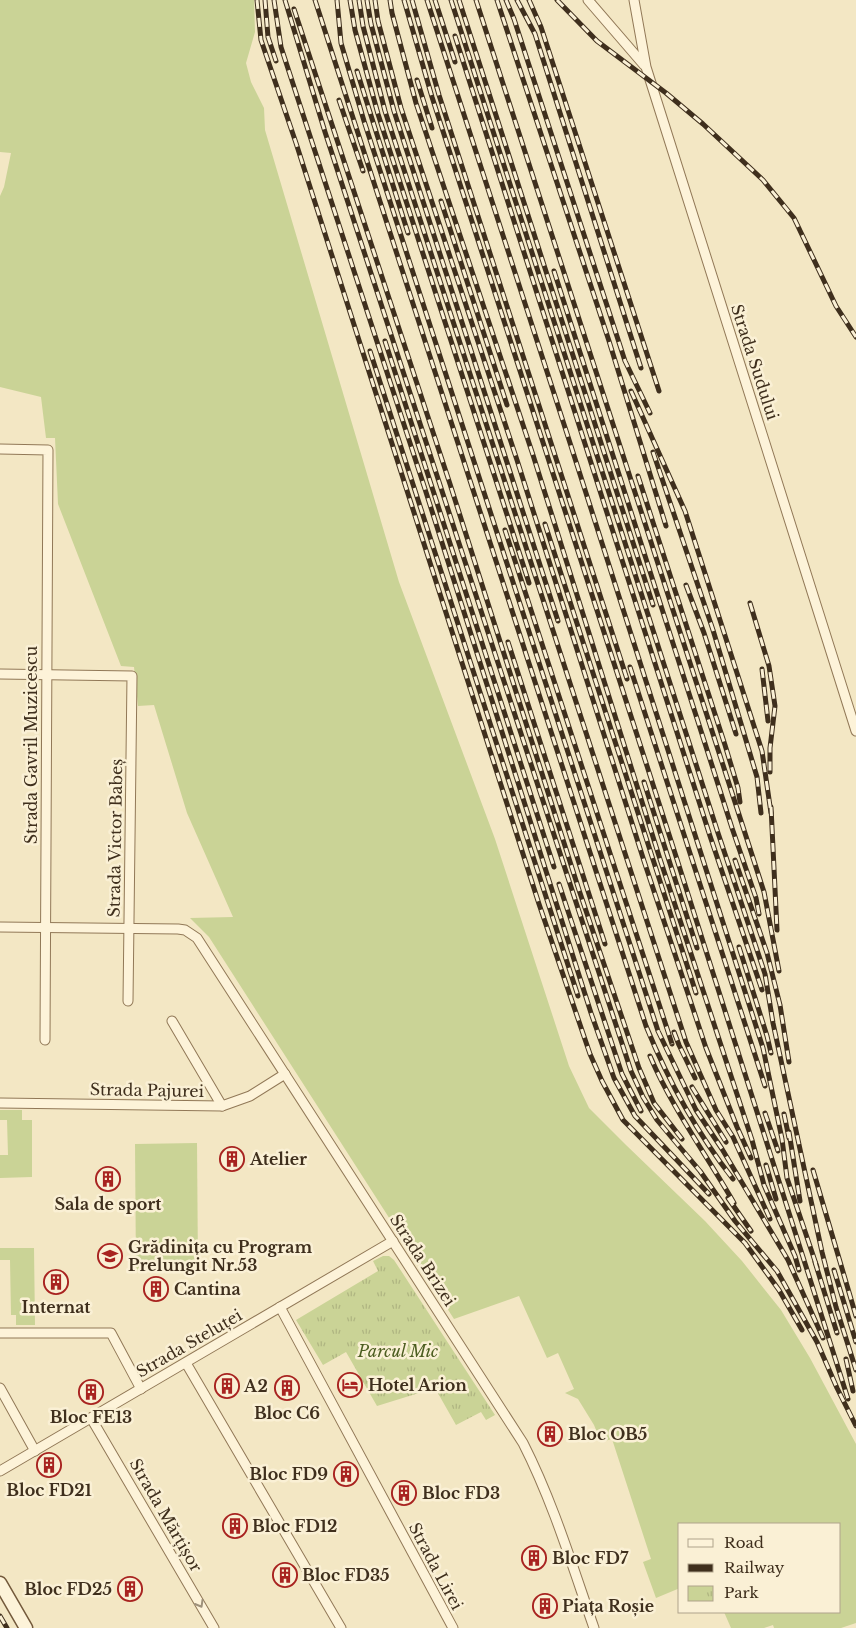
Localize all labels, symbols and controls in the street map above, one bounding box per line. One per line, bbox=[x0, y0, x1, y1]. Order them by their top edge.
street label: Strada Sudului bbox=[727, 301, 783, 423]
street label: Strada Gavril Muzicescu bbox=[21, 645, 41, 844]
street label: Strada Victor Babeș bbox=[104, 758, 127, 918]
street label: Strada Pajurei bbox=[90, 1079, 205, 1101]
building icon: Atelier bbox=[219, 1146, 245, 1172]
place label: Atelier bbox=[249, 1149, 307, 1169]
building icon: Sala de sport bbox=[95, 1166, 121, 1192]
place label: Sala de sport bbox=[55, 1194, 162, 1214]
street label: Strada Brizei bbox=[386, 1210, 460, 1310]
place label: Grădinița cu Program Prelungit Nr.53 bbox=[128, 1237, 312, 1275]
school or university icon: Grădinița cu Program Prelungit Nr.53 bbox=[97, 1243, 123, 1269]
building icon: Internat bbox=[43, 1269, 69, 1295]
building icon: Cantina bbox=[143, 1276, 169, 1302]
place label: Cantina bbox=[174, 1279, 241, 1299]
place label: Internat bbox=[22, 1297, 91, 1317]
street label: Strada Steluței bbox=[133, 1304, 246, 1382]
park label: Parcul Mic bbox=[357, 1341, 438, 1361]
hotel icon: Hotel Arion bbox=[337, 1372, 363, 1398]
building icon: A2 bbox=[214, 1373, 240, 1399]
building icon: Bloc C6 bbox=[274, 1375, 300, 1401]
place label: Hotel Arion bbox=[368, 1375, 467, 1395]
place label: A2 bbox=[243, 1376, 268, 1396]
building icon: Bloc FE13 bbox=[78, 1379, 104, 1405]
place label: Bloc C6 bbox=[254, 1403, 320, 1423]
place label: Bloc FE13 bbox=[50, 1407, 132, 1427]
building icon: Bloc OB5 bbox=[537, 1421, 563, 1447]
place label: Bloc OB5 bbox=[568, 1424, 647, 1444]
building icon: Bloc FD21 bbox=[36, 1452, 62, 1478]
street label: Strada Mărțișor bbox=[125, 1455, 207, 1576]
building icon: Bloc FD9 bbox=[333, 1461, 359, 1487]
place label: Bloc FD9 bbox=[249, 1464, 328, 1484]
place label: Bloc FD21 bbox=[6, 1480, 92, 1500]
building icon: Bloc FD3 bbox=[391, 1480, 417, 1506]
place label: Bloc FD3 bbox=[422, 1483, 500, 1503]
building icon: Bloc FD12 bbox=[222, 1513, 248, 1539]
place label: Bloc FD12 bbox=[252, 1516, 337, 1536]
street label: Strada Lirei bbox=[405, 1519, 468, 1614]
legend bbox=[678, 1523, 841, 1613]
text: Road bbox=[724, 1533, 764, 1552]
building icon: Bloc FD7 bbox=[521, 1545, 547, 1571]
place label: Bloc FD7 bbox=[552, 1548, 629, 1568]
text: Railway bbox=[724, 1558, 785, 1577]
building icon: Bloc FD35 bbox=[272, 1562, 298, 1588]
place label: Bloc FD35 bbox=[302, 1565, 390, 1585]
building icon: Bloc FD25 bbox=[117, 1576, 143, 1602]
place label: Bloc FD25 bbox=[24, 1579, 112, 1599]
text: Park bbox=[724, 1583, 760, 1602]
building icon: Piața Roșie bbox=[532, 1593, 558, 1619]
place label: Piața Roșie bbox=[562, 1596, 654, 1617]
one-way arrow bbox=[194, 1599, 204, 1608]

